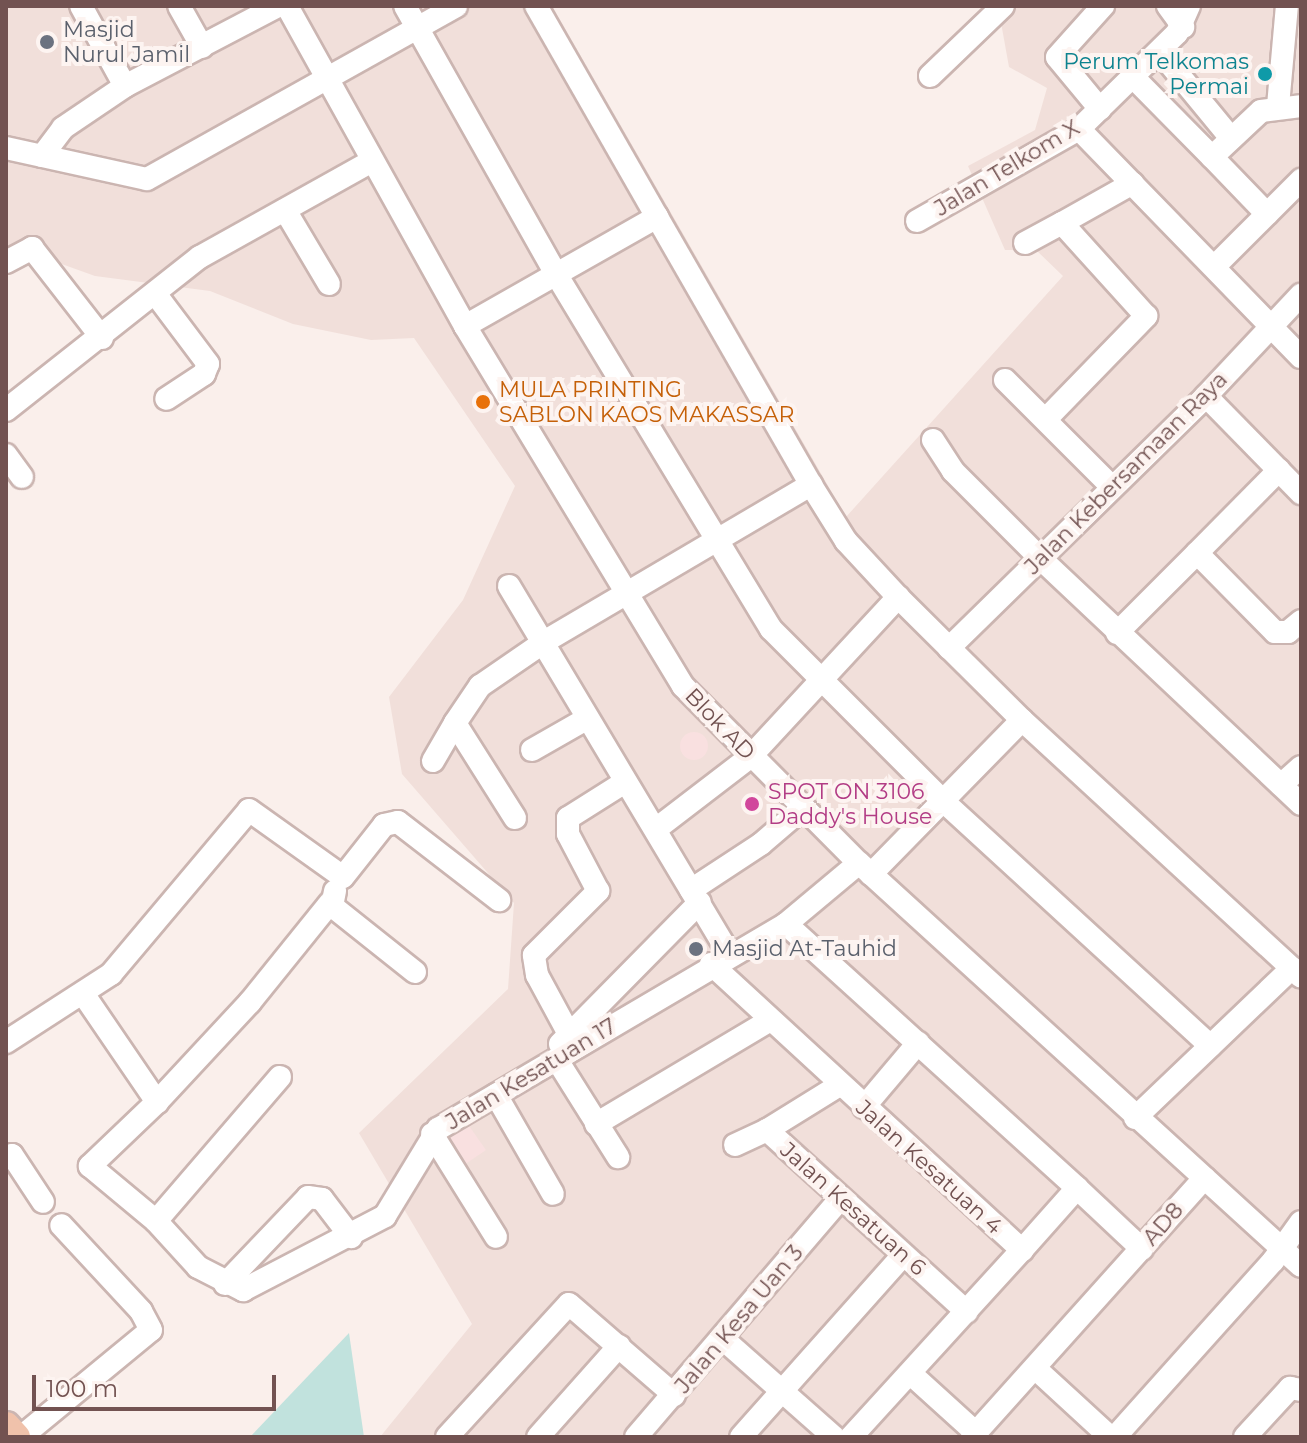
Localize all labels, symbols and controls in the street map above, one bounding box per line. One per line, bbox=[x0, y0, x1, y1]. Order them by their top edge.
place label: Masjid Nurul Jamil bbox=[63, 16, 190, 68]
marker: Masjid Nurul Jamil bbox=[38, 33, 56, 51]
place label: Perum Telkomas Permai bbox=[1063, 48, 1249, 100]
marker: Perum Telkomas Permai bbox=[1256, 65, 1274, 83]
street label: Jalan Telkom X bbox=[930, 114, 1084, 222]
street label: Jalan Kebersamaan Raya bbox=[1019, 366, 1233, 580]
place label: MULA PRINTING SABLON KAOS MAKASSAR bbox=[499, 376, 794, 428]
marker: MULA PRINTING SABLON KAOS MAKASSAR bbox=[474, 393, 492, 411]
street label: Blok AD bbox=[680, 683, 760, 765]
place label: SPOT ON 3106 Daddy's House bbox=[768, 778, 932, 830]
marker: SPOT ON 3106 Daddy's House bbox=[743, 795, 761, 813]
place label: Masjid At-Tauhid bbox=[712, 936, 897, 962]
marker: Masjid At-Tauhid bbox=[687, 940, 705, 958]
street label: Jalan Kesatuan 17 bbox=[441, 1013, 621, 1135]
street label: Jalan Kesatuan 4 bbox=[850, 1094, 1008, 1240]
street label: Jalan Kesatuan 6 bbox=[775, 1137, 931, 1281]
street label: AD8 bbox=[1137, 1197, 1189, 1251]
street label: Jalan Kesa Uan 3 bbox=[669, 1240, 809, 1398]
scale bar bbox=[36, 1359, 280, 1409]
text: 100 m bbox=[46, 1374, 118, 1403]

